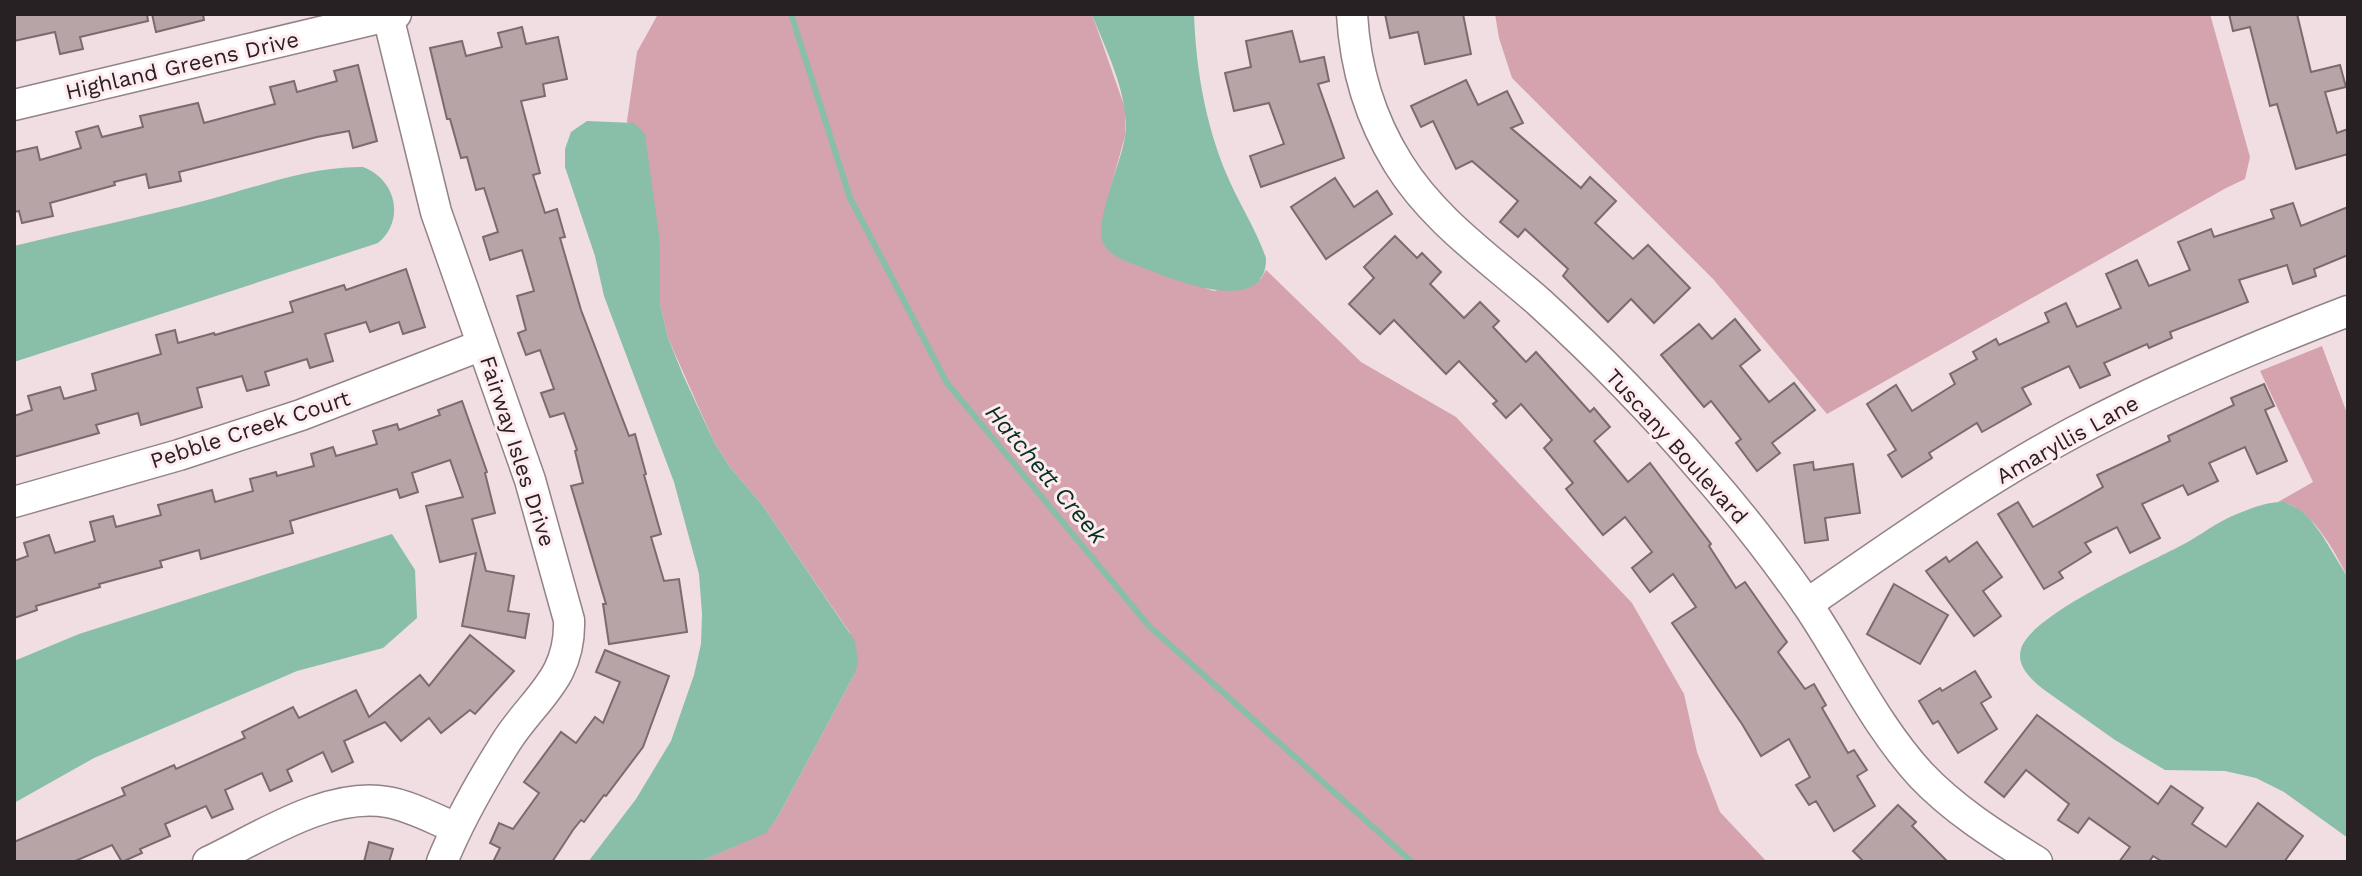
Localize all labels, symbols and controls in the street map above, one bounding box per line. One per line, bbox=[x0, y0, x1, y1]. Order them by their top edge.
street label: Highland Greens Drive bbox=[63, 26, 301, 105]
street label: Fairway Isles Drive bbox=[475, 353, 560, 550]
street label: Tuscany Boulevard bbox=[1601, 364, 1753, 529]
street label: Pebble Creek Court bbox=[147, 385, 353, 474]
street label: Amaryllis Lane bbox=[1992, 390, 2143, 489]
water label: Hatchett Creek bbox=[980, 399, 1113, 550]

